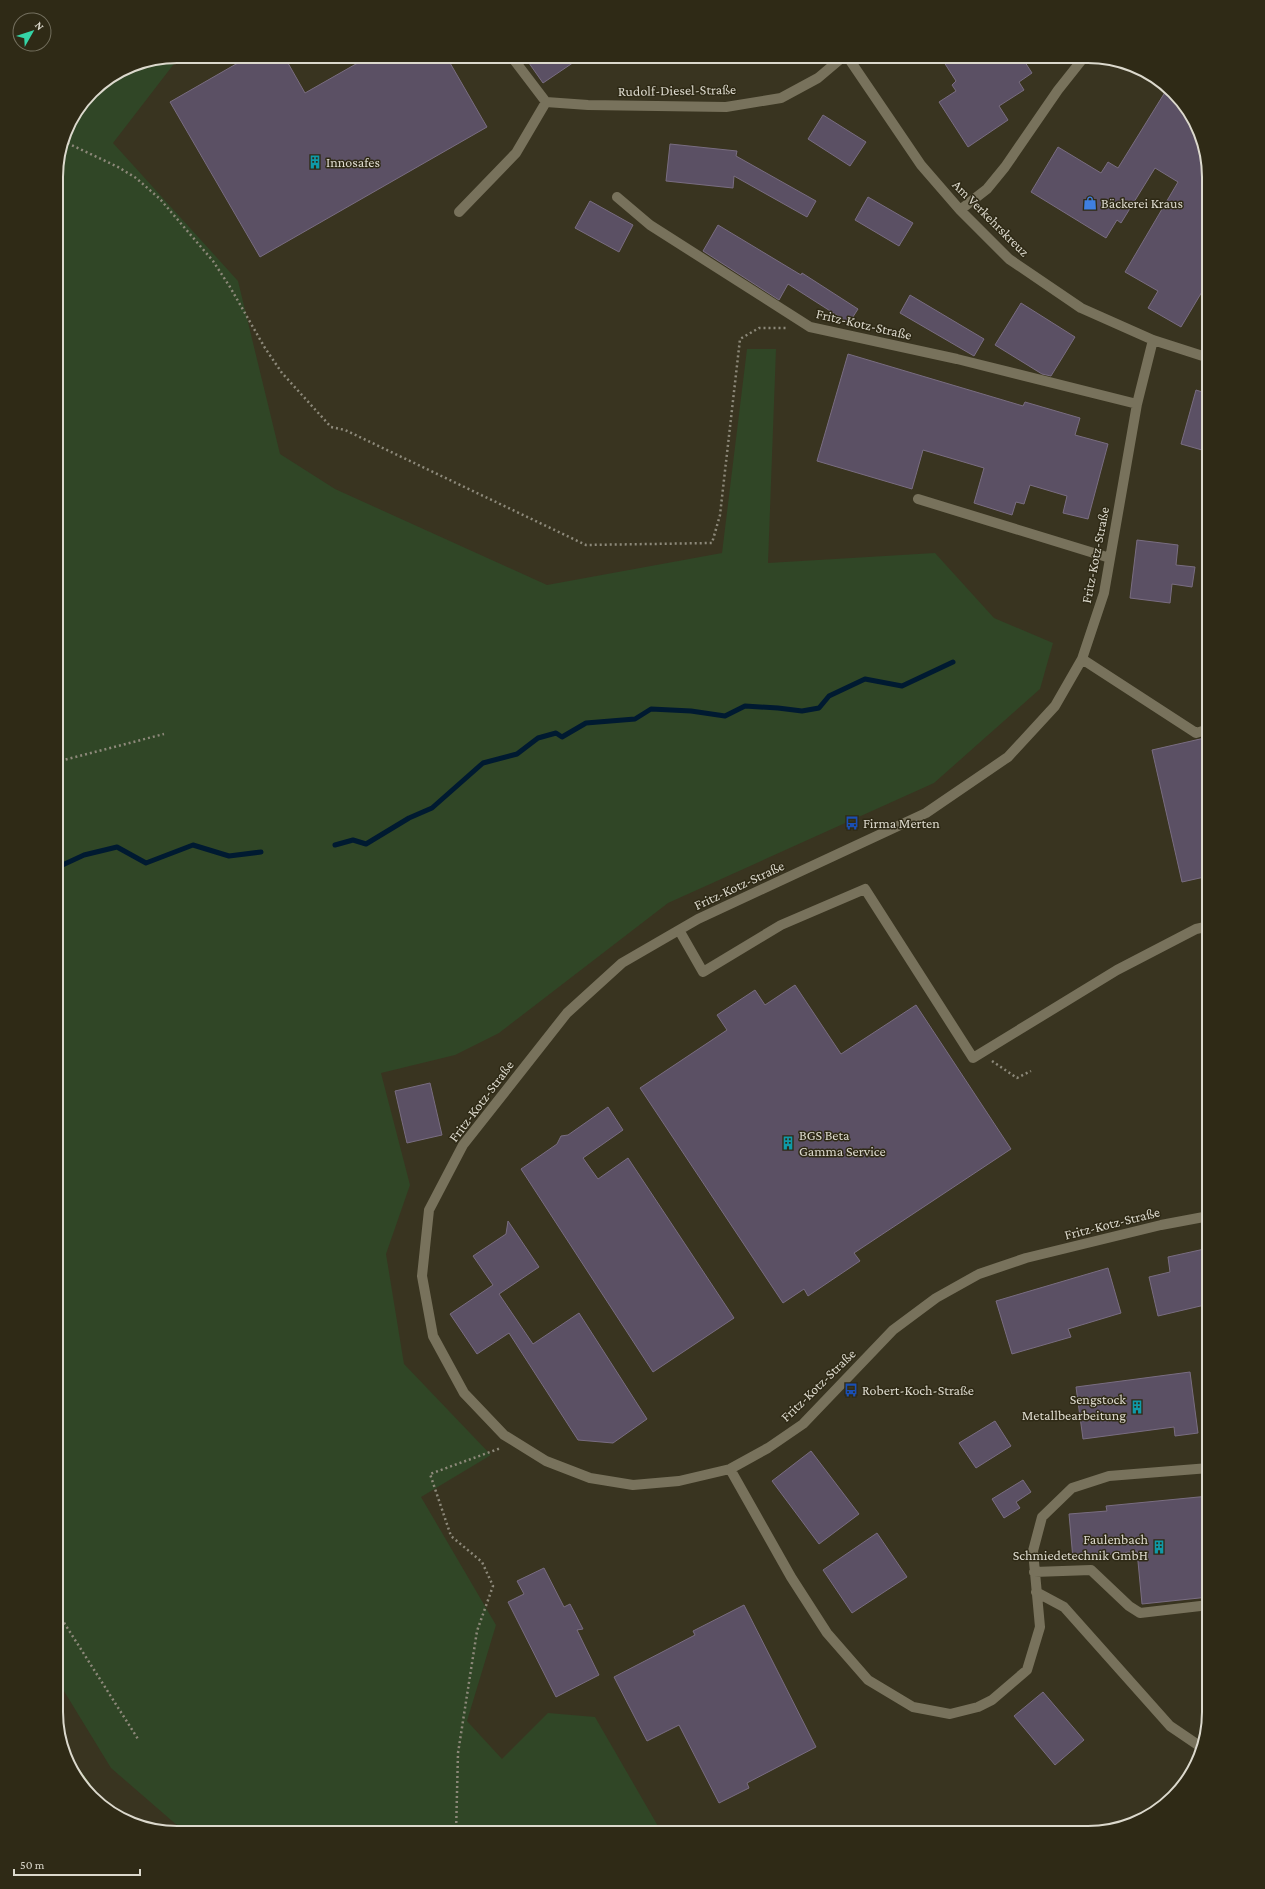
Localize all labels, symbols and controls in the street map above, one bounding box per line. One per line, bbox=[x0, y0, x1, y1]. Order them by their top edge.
north arrow bbox=[12, 12, 52, 52]
text: N bbox=[33, 19, 47, 33]
street label: Rudolf-Diesel-Straße bbox=[618, 81, 736, 99]
building icon: Innosafes bbox=[307, 154, 323, 170]
place label: Innosafes bbox=[326, 154, 380, 170]
street label: Am Verkehrskreuz bbox=[949, 176, 1033, 260]
shop icon: Bäckerei Kraus bbox=[1082, 195, 1098, 211]
place label: Bäckerei Kraus bbox=[1101, 195, 1183, 211]
street label: Fritz-Kotz-Straße bbox=[815, 305, 913, 343]
street label: Fritz-Kotz-Straße bbox=[1078, 505, 1112, 605]
bus stop icon: Firma Merten bbox=[844, 815, 860, 831]
place label: Firma Merten bbox=[863, 815, 940, 831]
street label: Fritz-Kotz-Straße bbox=[691, 857, 787, 913]
street label: Fritz-Kotz-Straße bbox=[445, 1057, 517, 1145]
place label: BGS Beta Gamma Service bbox=[799, 1127, 886, 1159]
building icon: BGS Beta Gamma Service bbox=[780, 1135, 796, 1151]
street label: Fritz-Kotz-Straße bbox=[1063, 1203, 1161, 1243]
street label: Fritz-Kotz-Straße bbox=[777, 1345, 859, 1425]
bus stop icon: Robert-Koch-Straße bbox=[843, 1382, 859, 1398]
place label: Robert-Koch-Straße bbox=[862, 1382, 974, 1398]
place label: Sengstock Metallbearbeitung bbox=[1022, 1391, 1126, 1423]
building icon: Sengstock Metallbearbeitung bbox=[1129, 1399, 1145, 1415]
place label: Faulenbach Schmiedetechnik GmbH bbox=[1013, 1531, 1148, 1563]
building icon: Faulenbach Schmiedetechnik GmbH bbox=[1151, 1539, 1167, 1555]
scale bar bbox=[14, 1851, 140, 1877]
text: 50 m bbox=[20, 1858, 45, 1872]

